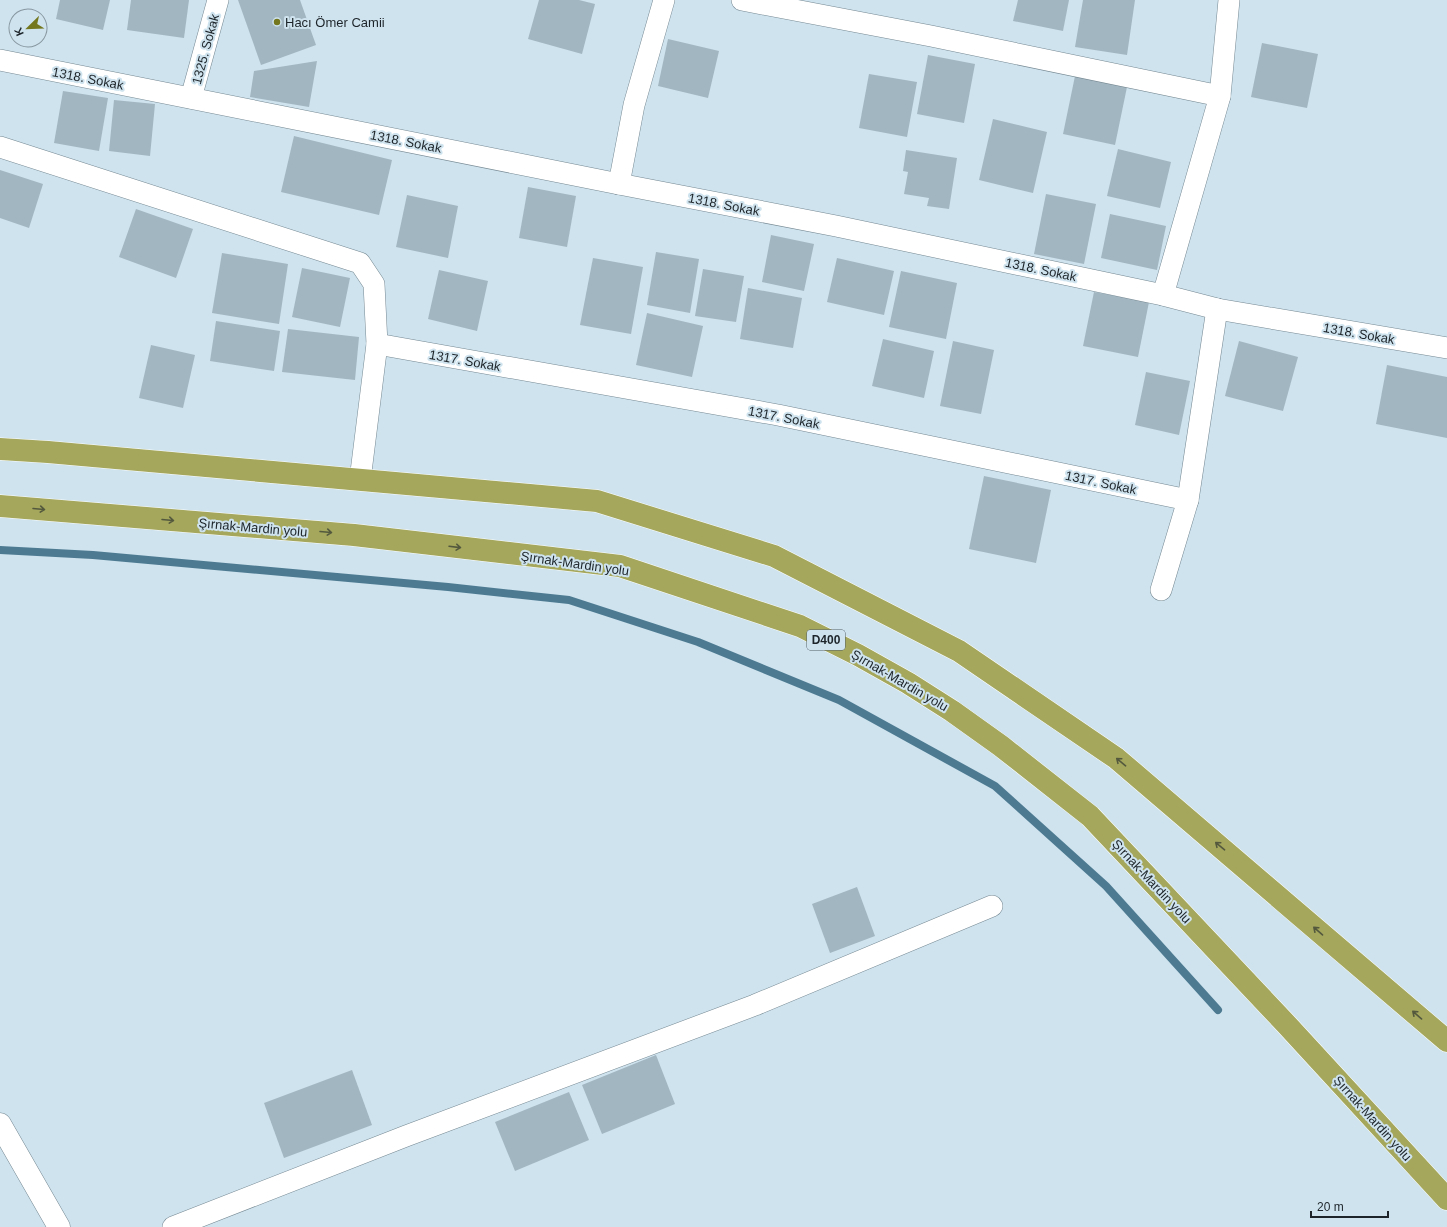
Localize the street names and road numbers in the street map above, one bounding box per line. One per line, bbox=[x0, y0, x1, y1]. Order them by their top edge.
street label: 1325. Sokak bbox=[189, 12, 222, 86]
street label: 1318. Sokak bbox=[51, 64, 125, 93]
street label: 1318. Sokak bbox=[369, 127, 443, 156]
street label: 1318. Sokak bbox=[687, 190, 761, 219]
street label: 1318. Sokak bbox=[1004, 255, 1078, 284]
street label: 1318. Sokak bbox=[1322, 320, 1396, 347]
street label: 1317. Sokak bbox=[428, 347, 502, 374]
street label: 1317. Sokak bbox=[747, 403, 821, 432]
street label: 1317. Sokak bbox=[1064, 468, 1138, 497]
street label: Şırnak-Mardin yolu bbox=[198, 515, 308, 540]
street label: Şırnak-Mardin yolu bbox=[520, 548, 630, 579]
road number: D400 bbox=[807, 630, 845, 650]
street label: Şırnak-Mardin yolu bbox=[849, 647, 951, 714]
street label: Şırnak-Mardin yolu bbox=[1109, 836, 1194, 926]
street label: Şırnak-Mardin yolu bbox=[1331, 1073, 1415, 1164]

